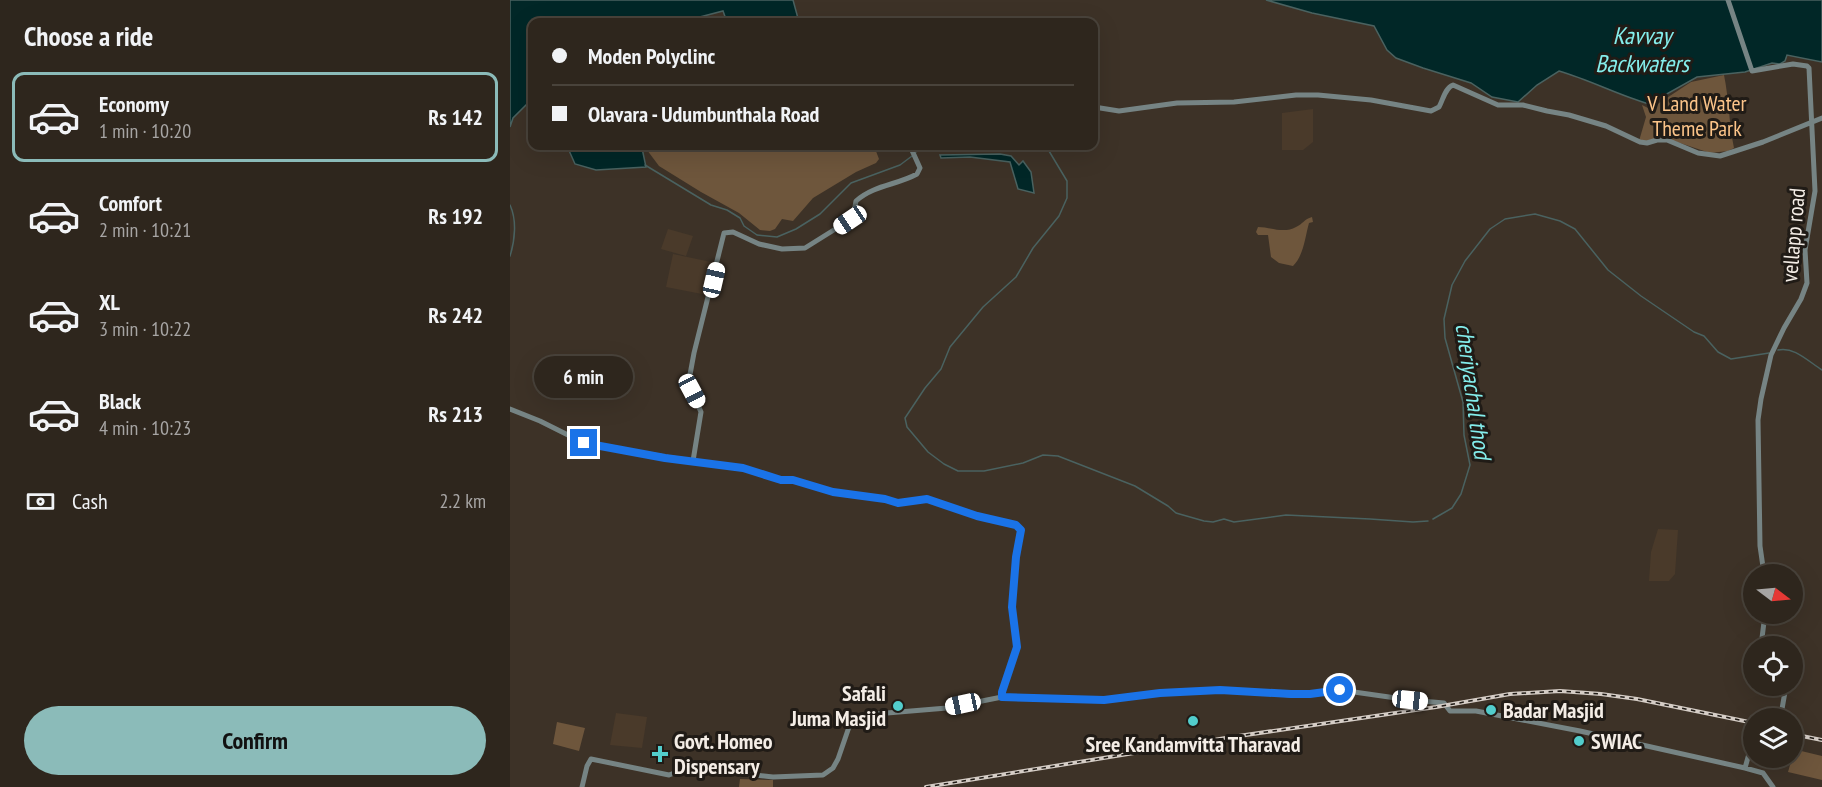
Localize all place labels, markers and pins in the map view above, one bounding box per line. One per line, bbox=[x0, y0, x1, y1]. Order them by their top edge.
place label: Safali Juma Masjid bbox=[790, 679, 886, 732]
place label: Badar Masjid bbox=[1503, 696, 1604, 724]
marker: Safali Juma Masjid bbox=[891, 699, 905, 713]
marker: Badar Masjid bbox=[1484, 703, 1498, 717]
marker: Sree Kandamvitta Tharavad bbox=[1186, 714, 1200, 728]
place label: Govt. Homeo Dispensary bbox=[674, 727, 773, 780]
place label: SWIAC bbox=[1591, 727, 1642, 755]
place label: Sree Kandamvitta Tharavad bbox=[1086, 730, 1301, 758]
marker: SWIAC bbox=[1572, 734, 1586, 748]
marker: Govt. Homeo Dispensary bbox=[651, 745, 669, 763]

